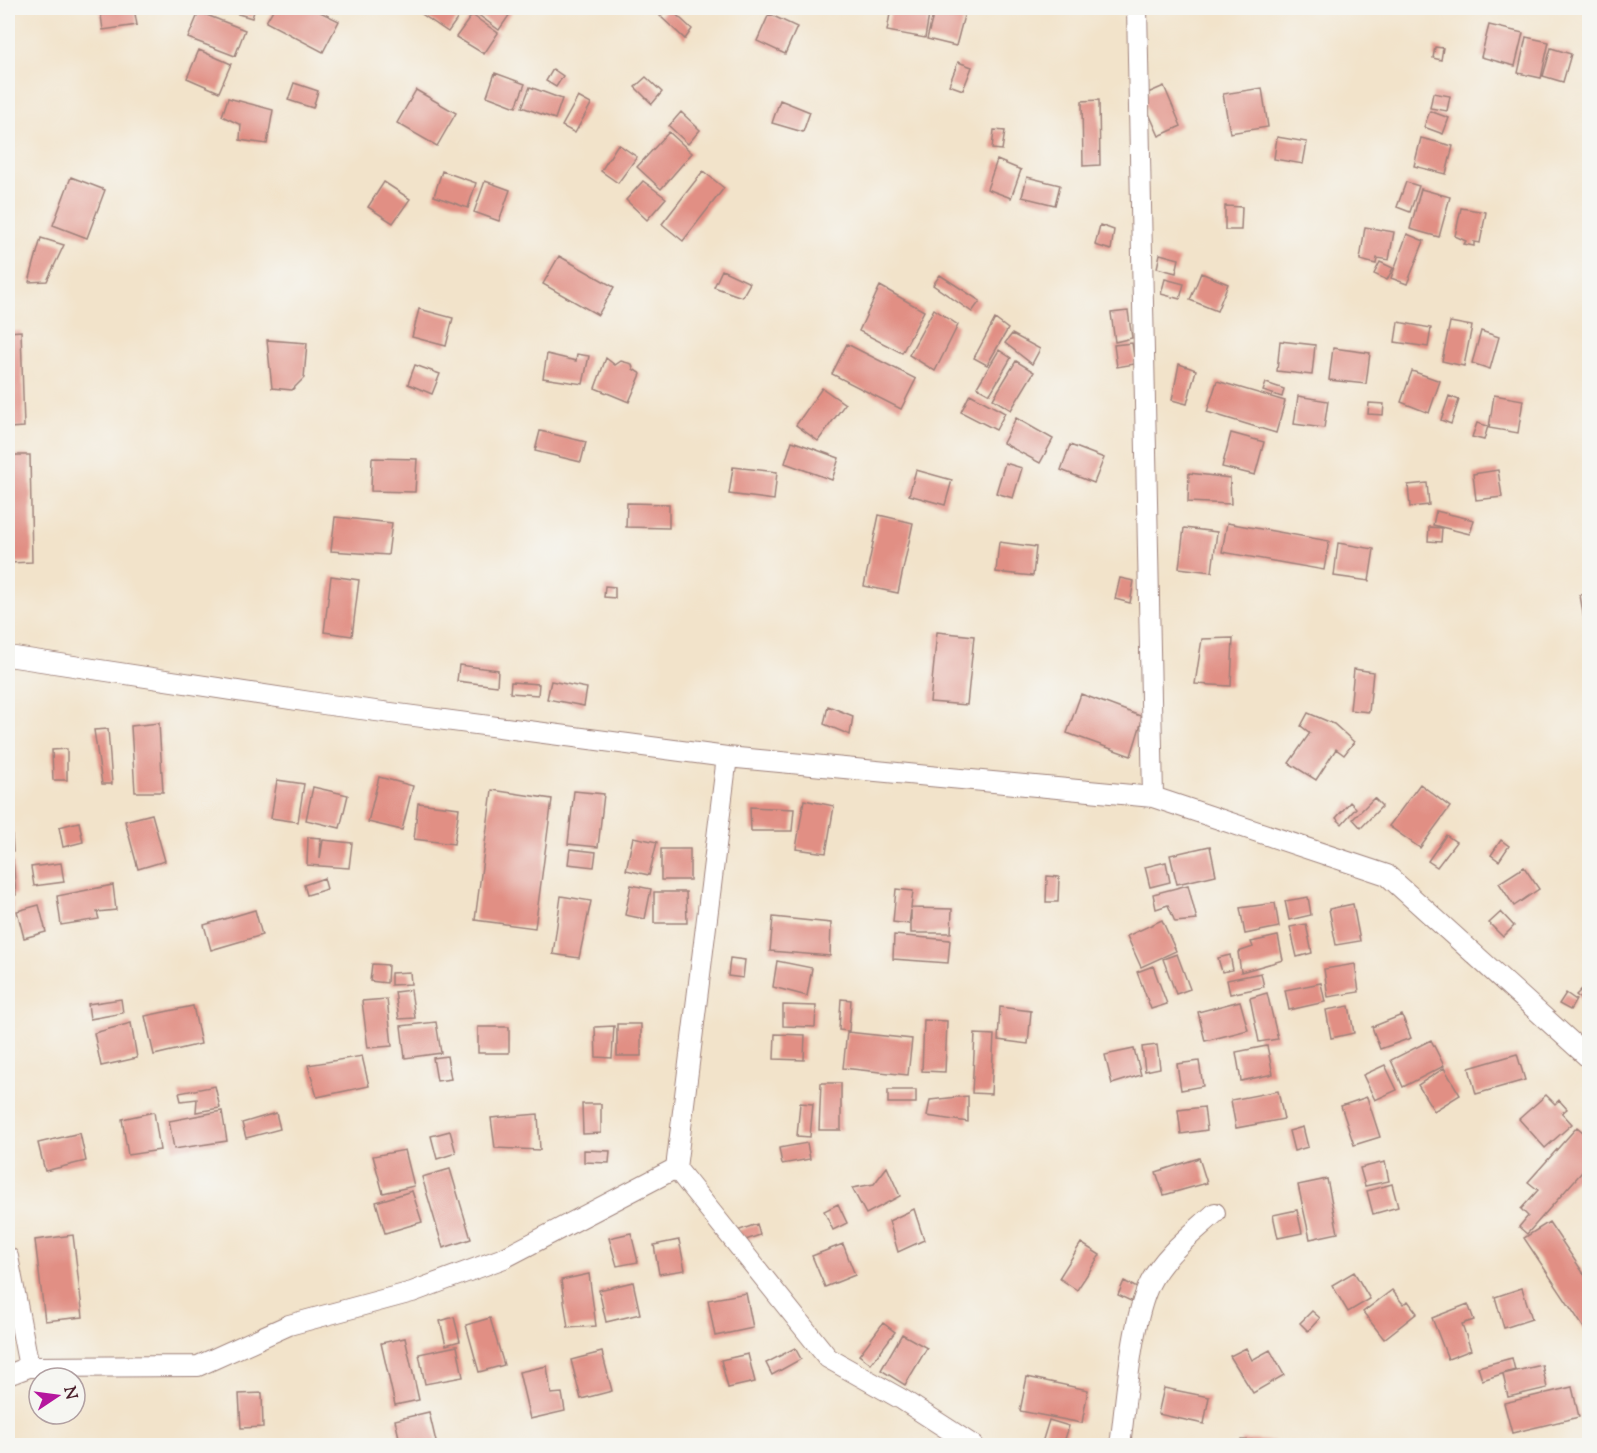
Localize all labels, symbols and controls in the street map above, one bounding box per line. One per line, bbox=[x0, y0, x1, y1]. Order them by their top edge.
north arrow bbox=[27, 1366, 87, 1426]
text: N bbox=[57, 1384, 82, 1402]

